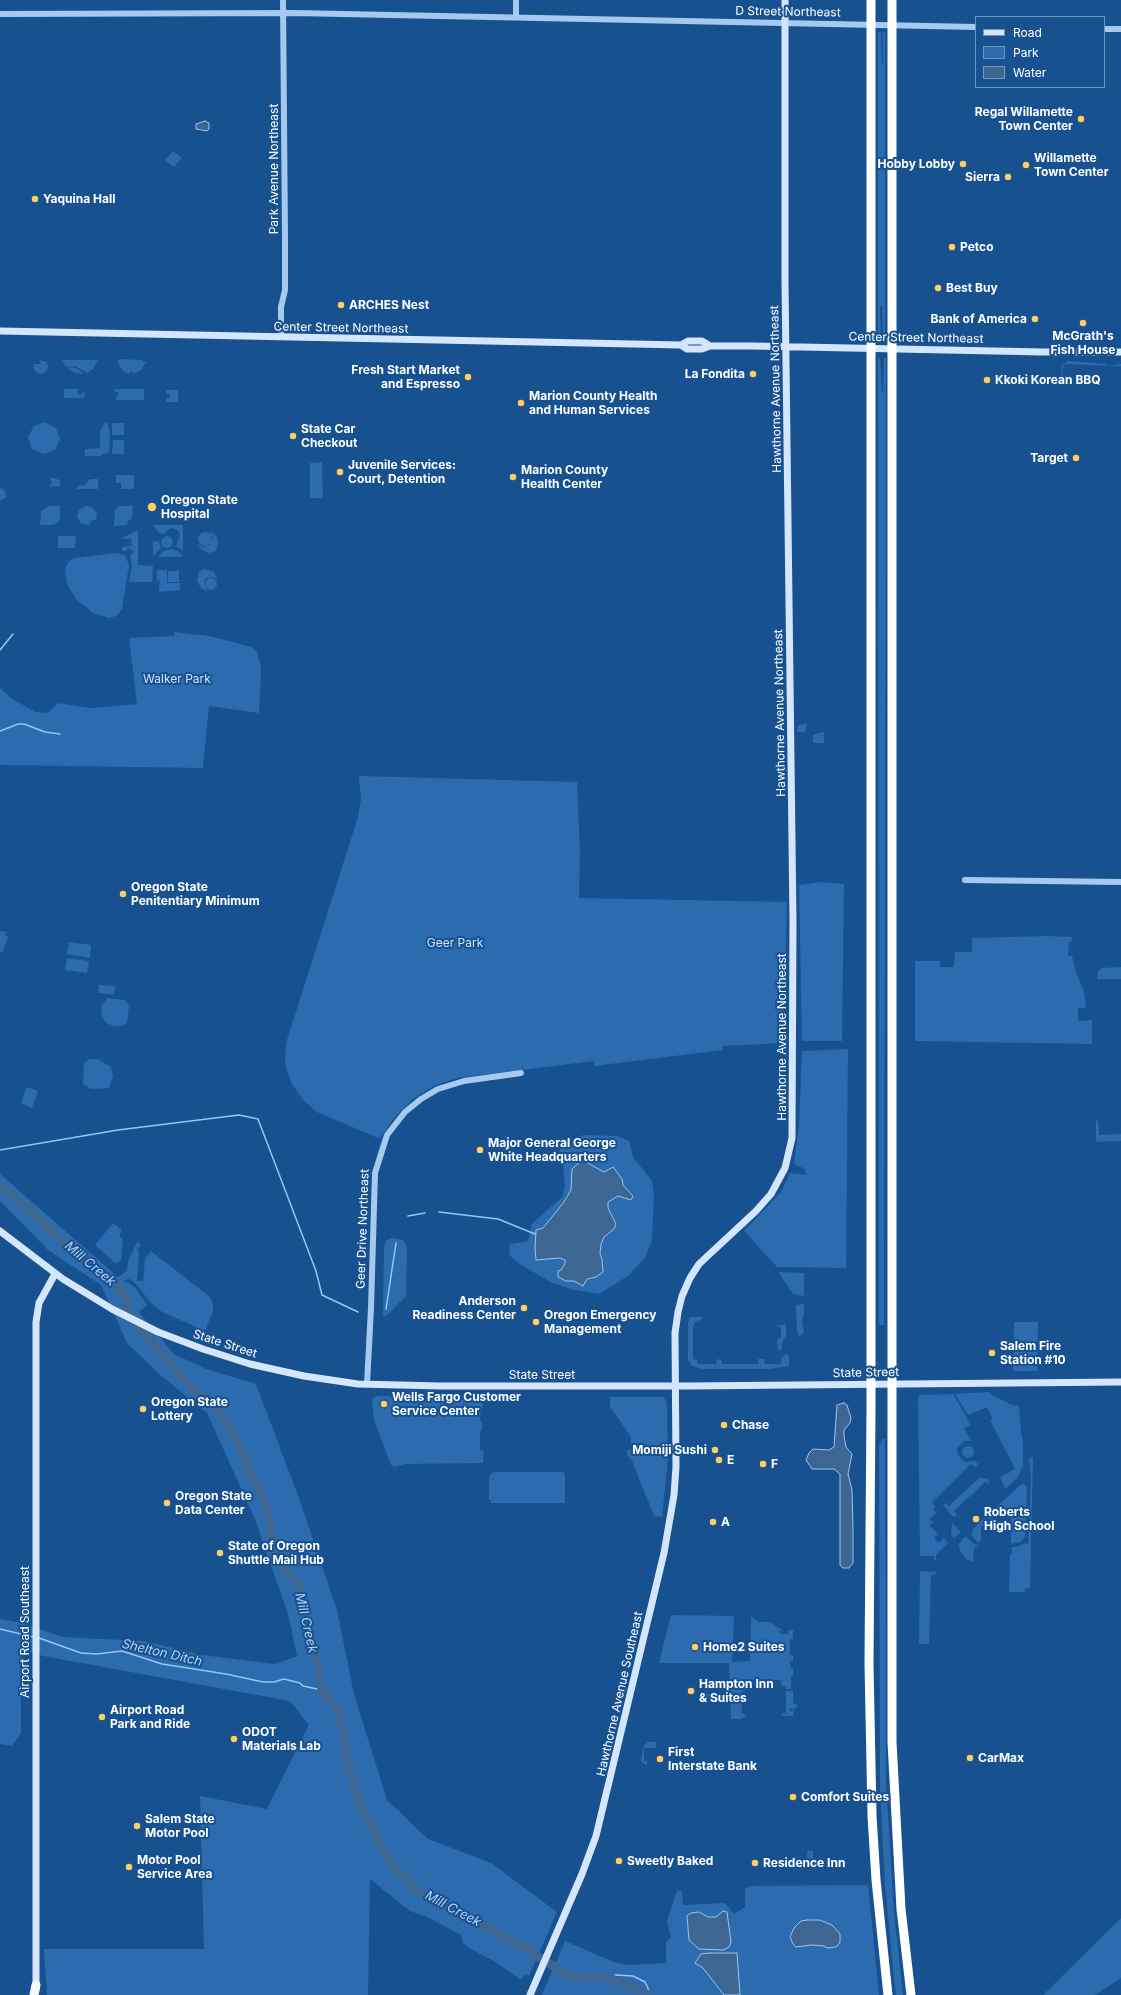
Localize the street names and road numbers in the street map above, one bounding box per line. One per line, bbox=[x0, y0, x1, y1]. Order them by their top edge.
street label: D Street Northeast bbox=[735, 4, 841, 20]
street label: Park Avenue Northeast bbox=[267, 104, 281, 234]
street label: Hawthorne Avenue Northeast bbox=[767, 305, 785, 473]
street label: Center Street Northeast bbox=[273, 320, 409, 336]
street label: Center Street Northeast bbox=[848, 330, 984, 346]
street label: Hawthorne Avenue Northeast bbox=[771, 629, 789, 797]
street label: Hawthorne Avenue Northeast bbox=[775, 953, 789, 1121]
street label: Geer Drive Northeast bbox=[354, 1169, 372, 1289]
street label: State Street bbox=[191, 1327, 259, 1361]
street label: State Street bbox=[833, 1365, 899, 1381]
street label: State Street bbox=[509, 1368, 575, 1382]
street label: Airport Road Southeast bbox=[18, 1566, 32, 1698]
street label: Hawthorne Avenue Southeast bbox=[594, 1610, 646, 1778]

